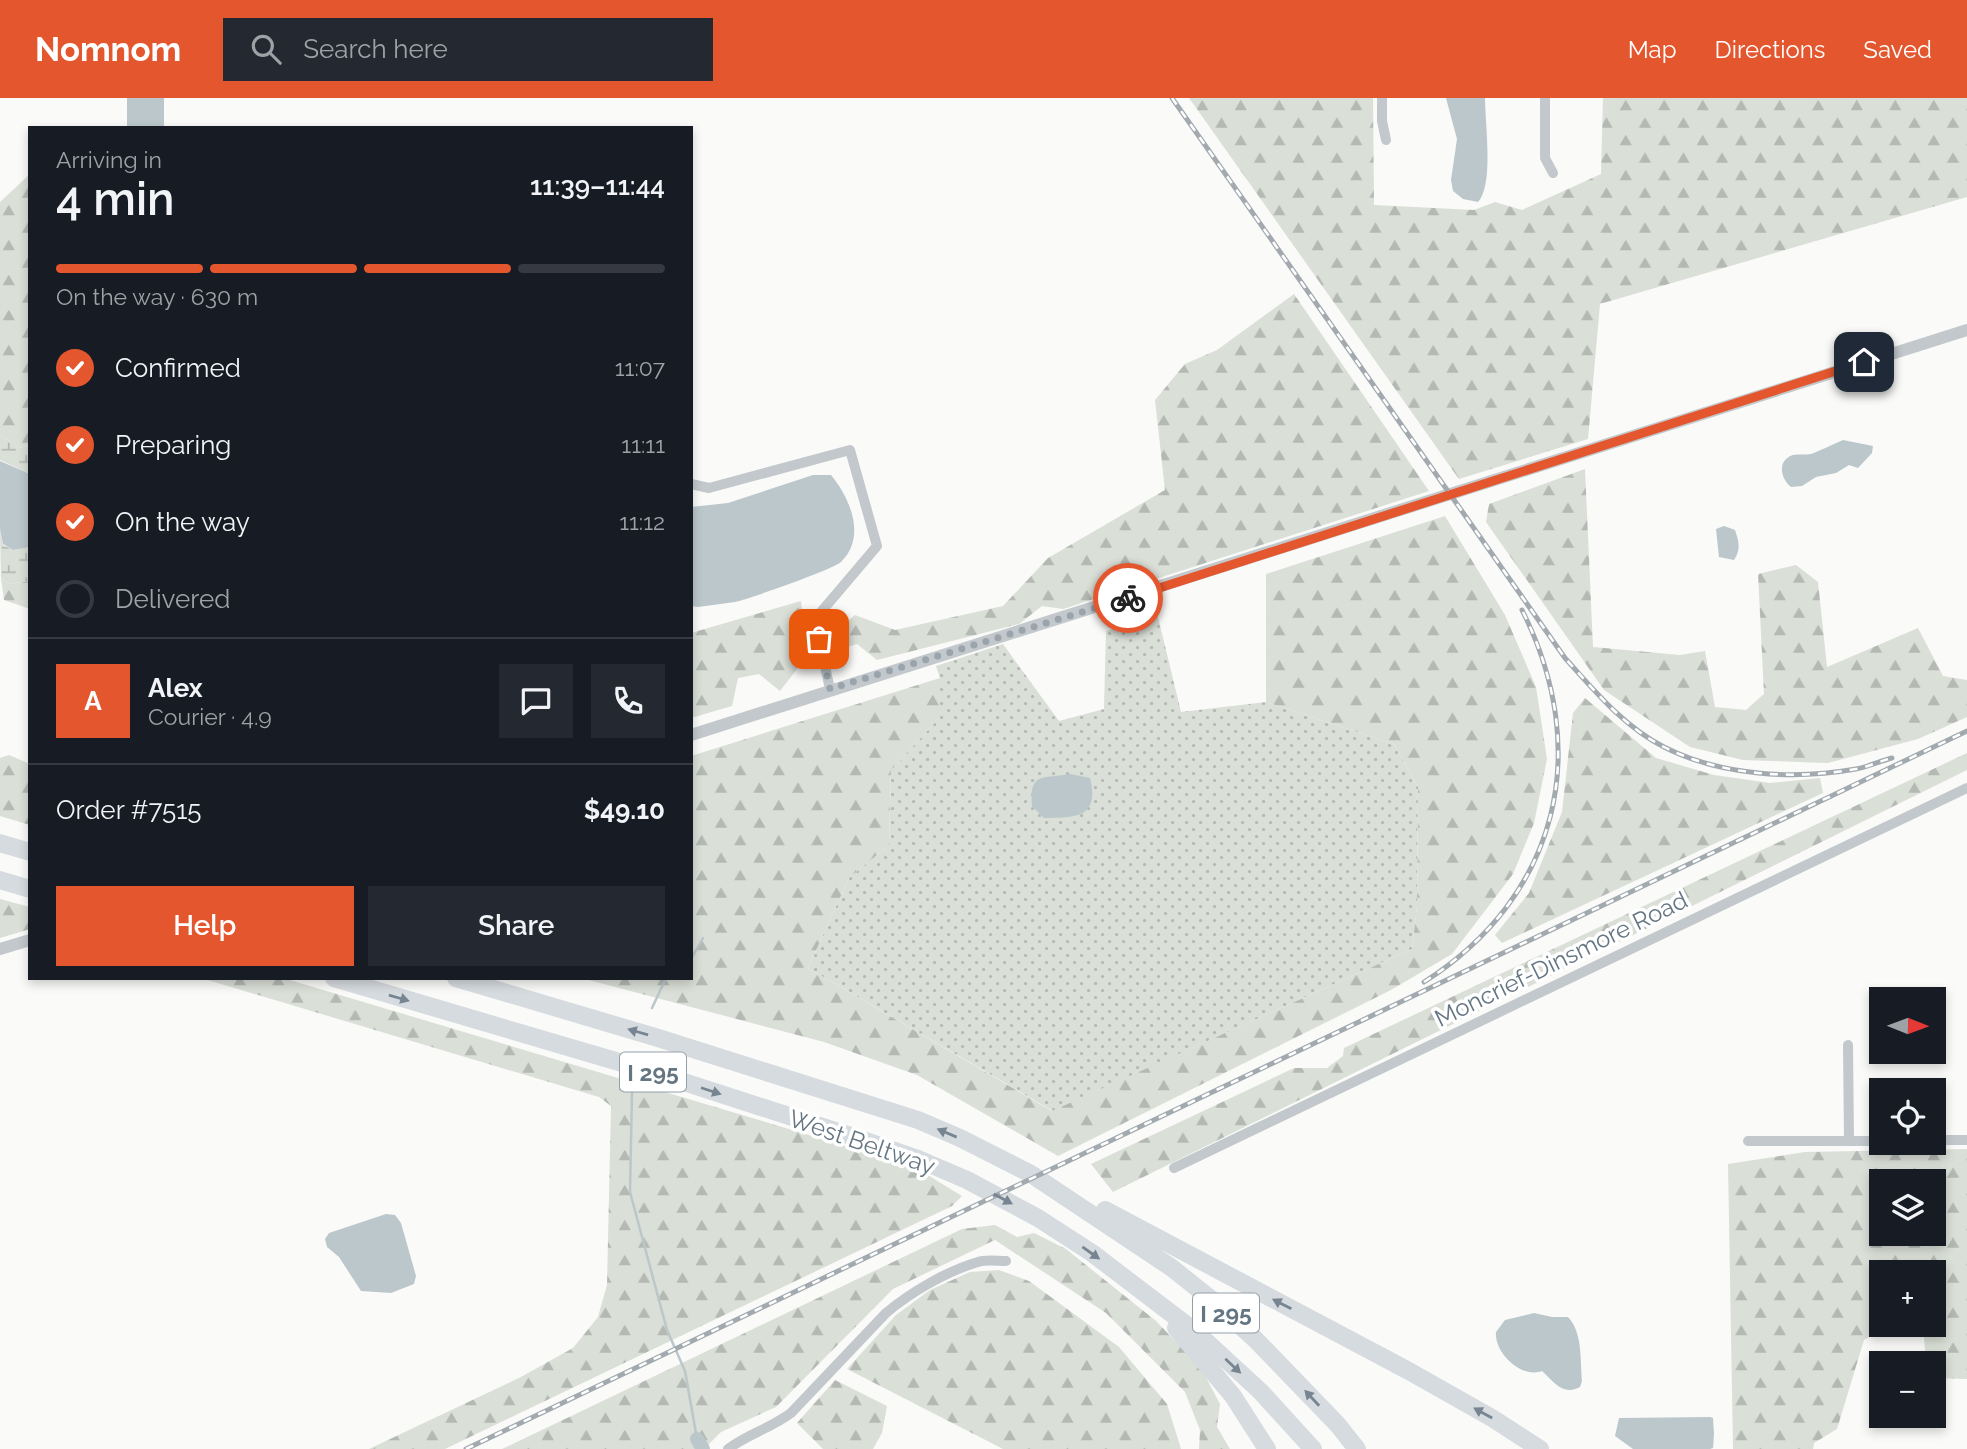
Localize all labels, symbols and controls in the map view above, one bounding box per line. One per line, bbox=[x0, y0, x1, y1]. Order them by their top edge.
search box bbox=[223, 18, 713, 81]
text: Nomnom bbox=[35, 30, 181, 69]
icon: search bbox=[247, 30, 285, 68]
text: Search here bbox=[303, 34, 448, 64]
text: Map bbox=[1628, 35, 1677, 64]
text: Directions bbox=[1715, 35, 1825, 64]
text: Saved bbox=[1863, 35, 1932, 64]
text: Arriving in bbox=[56, 146, 162, 173]
text: 11:39–11:44 bbox=[530, 171, 665, 201]
text: 4 min bbox=[56, 172, 175, 226]
text: On the way · 630 m bbox=[56, 283, 258, 310]
pin bbox=[1834, 332, 1894, 392]
icon: home bbox=[1845, 343, 1883, 381]
icon: check bbox=[56, 349, 94, 387]
text: Confirmed bbox=[115, 353, 241, 383]
text: 11:07 bbox=[615, 354, 665, 381]
icon: check bbox=[56, 426, 94, 464]
text: Preparing bbox=[115, 430, 231, 460]
text: 11:11 bbox=[621, 431, 665, 458]
icon: check bbox=[56, 503, 94, 541]
text: On the way bbox=[115, 507, 250, 537]
text: 11:12 bbox=[619, 508, 665, 535]
courier bbox=[1093, 563, 1163, 633]
icon: bike bbox=[1109, 579, 1147, 617]
text: Delivered bbox=[115, 584, 230, 614]
pin bbox=[789, 609, 849, 669]
icon: bag bbox=[800, 620, 838, 658]
button: chat bbox=[499, 664, 573, 738]
button: phone bbox=[591, 664, 665, 738]
text: Alex bbox=[148, 673, 203, 703]
text: A bbox=[84, 686, 102, 716]
text: Courier · 4.9 bbox=[148, 703, 272, 730]
text: Order #7515 bbox=[56, 795, 201, 825]
text: $49.10 bbox=[584, 795, 665, 825]
street label: Moncrief-Dinsmore Road bbox=[1430, 885, 1692, 1033]
button: Help bbox=[56, 886, 354, 966]
button: Share bbox=[368, 886, 665, 966]
north arrow bbox=[1869, 987, 1946, 1064]
map controls bbox=[1869, 987, 1946, 1428]
one-way arrow bbox=[389, 993, 410, 1003]
one-way arrow bbox=[626, 1026, 648, 1037]
road number: I 295 bbox=[620, 1052, 686, 1091]
button: locate bbox=[1869, 1078, 1946, 1155]
one-way arrow bbox=[701, 1086, 722, 1097]
street label: West Beltway bbox=[785, 1103, 939, 1181]
one-way arrow bbox=[936, 1127, 957, 1138]
button: layers bbox=[1869, 1169, 1946, 1246]
one-way arrow bbox=[993, 1193, 1013, 1205]
one-way arrow bbox=[1082, 1246, 1101, 1259]
button: + bbox=[1869, 1260, 1946, 1337]
road number: I 295 bbox=[1193, 1294, 1259, 1332]
one-way arrow bbox=[1272, 1299, 1292, 1311]
button: − bbox=[1869, 1351, 1946, 1428]
one-way arrow bbox=[1224, 1358, 1241, 1374]
one-way arrow bbox=[1305, 1390, 1321, 1407]
one-way arrow bbox=[1473, 1407, 1492, 1419]

